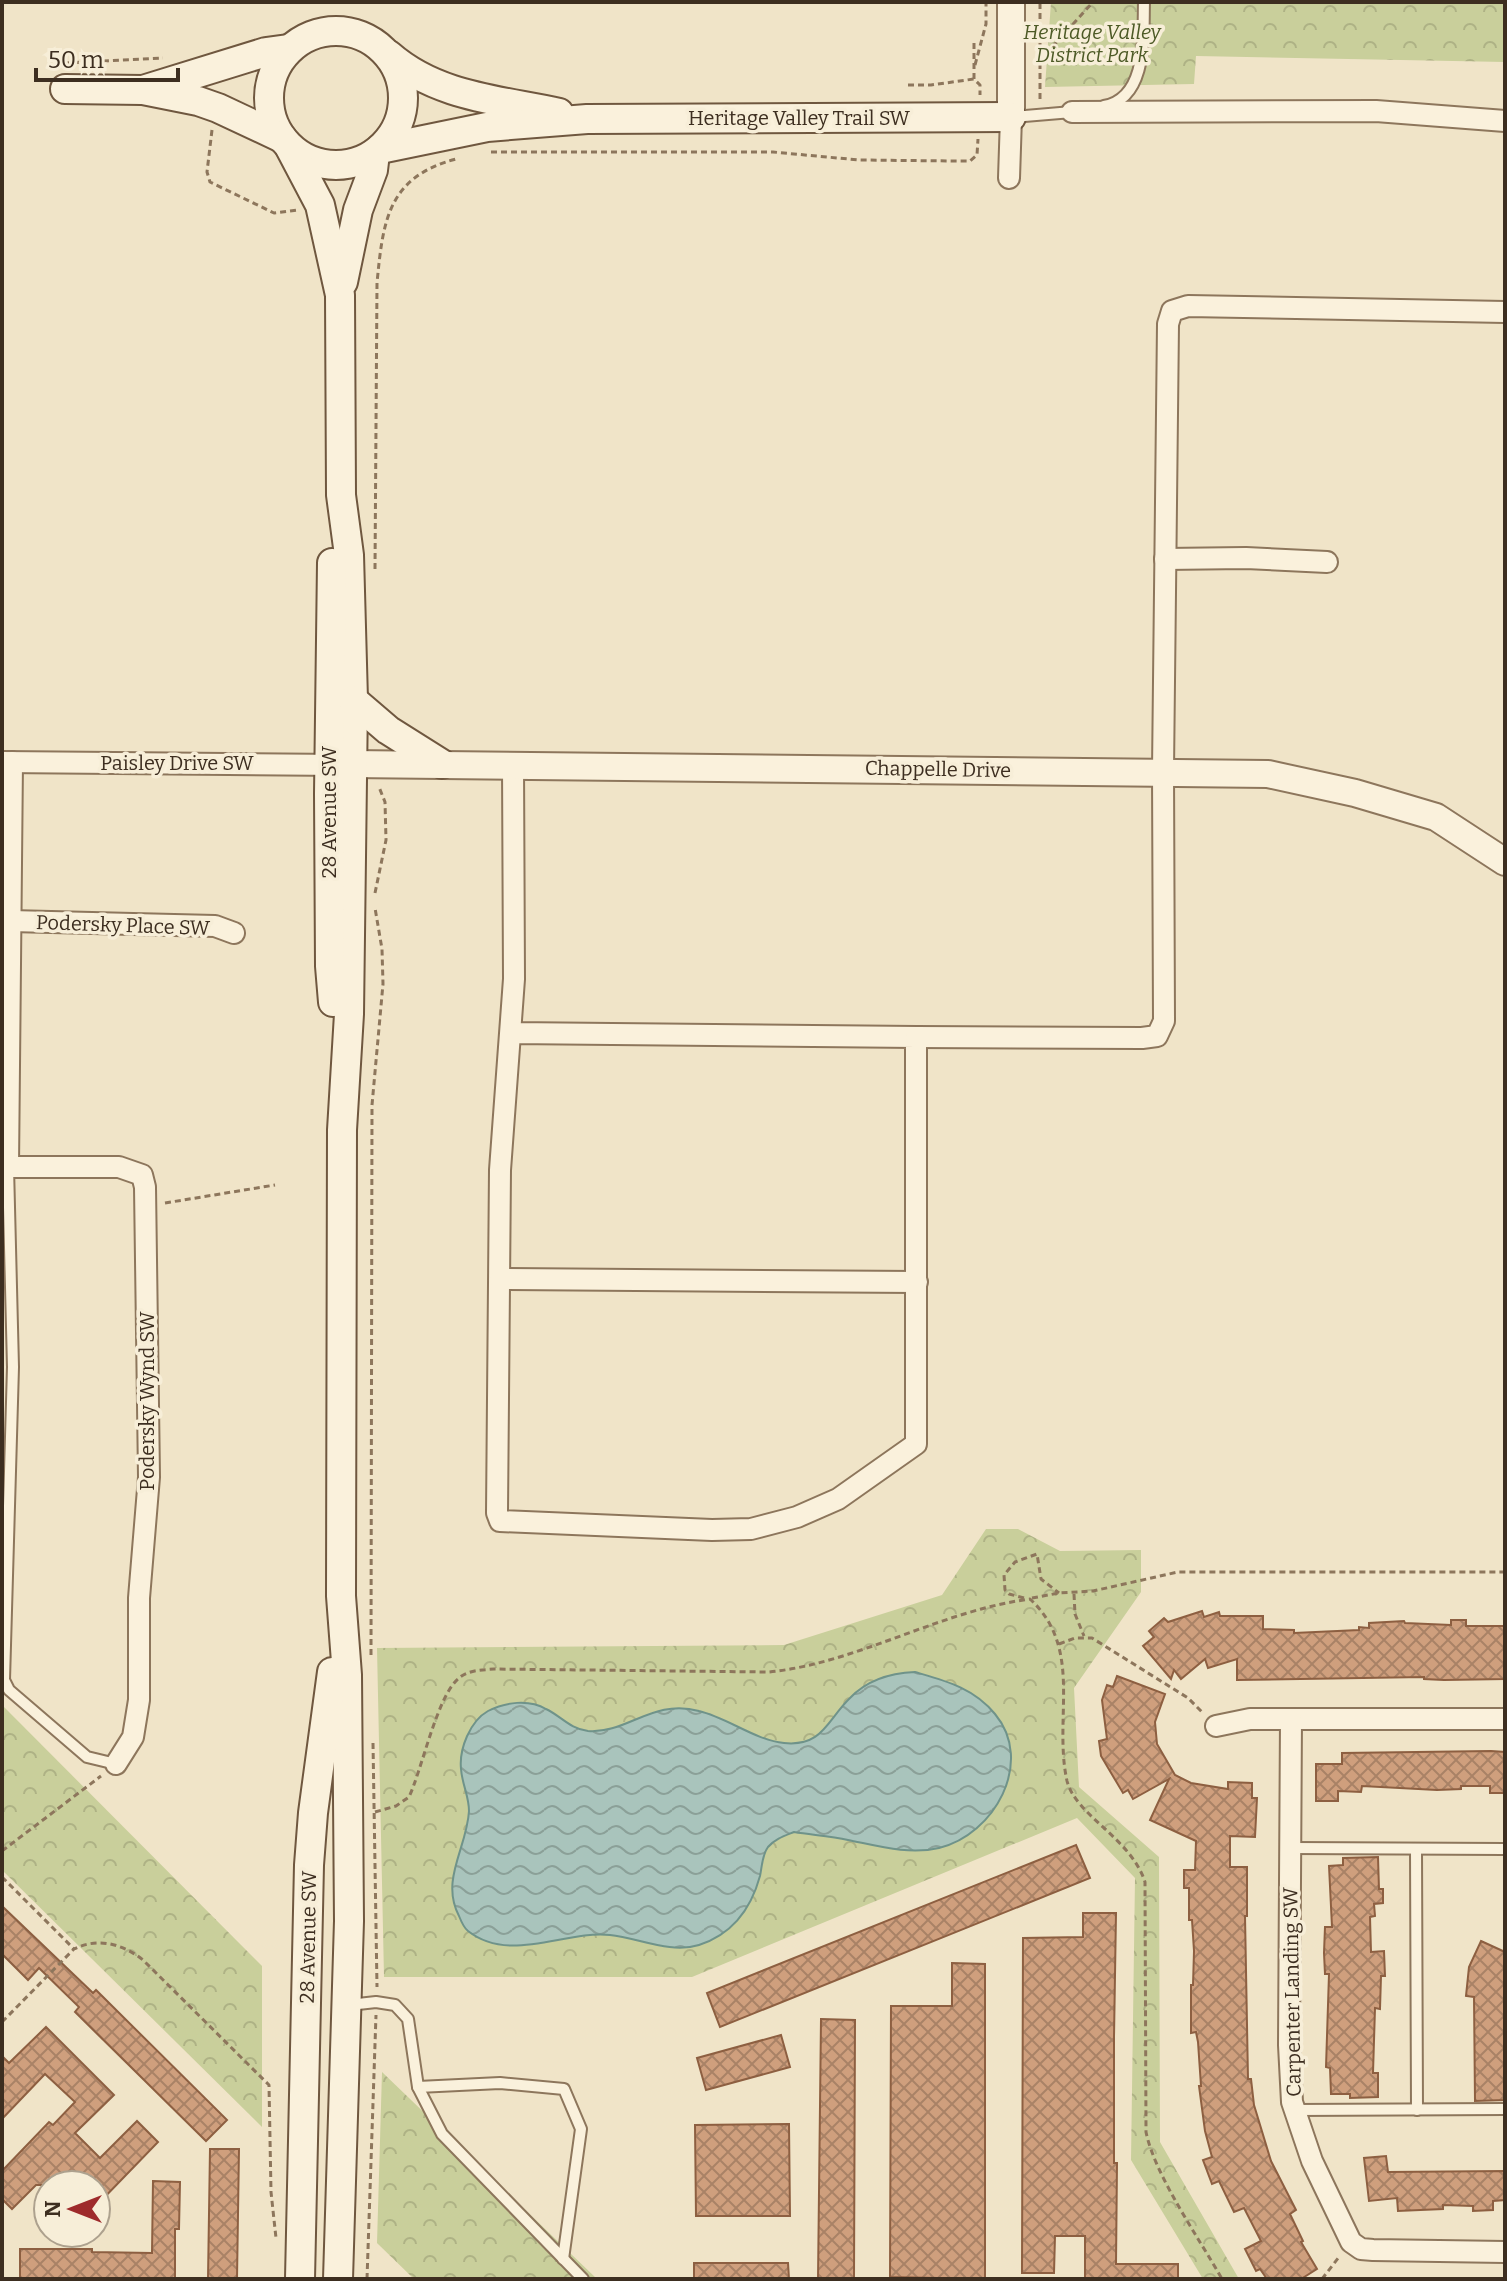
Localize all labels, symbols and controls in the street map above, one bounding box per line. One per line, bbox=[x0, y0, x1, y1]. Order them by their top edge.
park label: Heritage Valley District Park bbox=[1023, 20, 1163, 67]
scale bar bbox=[36, 32, 178, 82]
text: 50 m bbox=[48, 46, 104, 74]
street label: Heritage Valley Trail SW bbox=[688, 106, 911, 130]
street label: 28 Avenue SW bbox=[317, 745, 341, 878]
street label: Paisley Drive SW bbox=[100, 751, 254, 775]
street label: Chappelle Drive bbox=[865, 756, 1011, 782]
street label: Podersky Place SW bbox=[36, 910, 211, 940]
street label: Podersky Wynd SW bbox=[135, 1311, 159, 1491]
street label: 28 Avenue SW bbox=[295, 1870, 321, 2004]
street label: Carpenter Landing SW bbox=[1278, 1886, 1306, 2097]
north arrow bbox=[32, 2169, 112, 2249]
text: N bbox=[39, 2200, 66, 2217]

